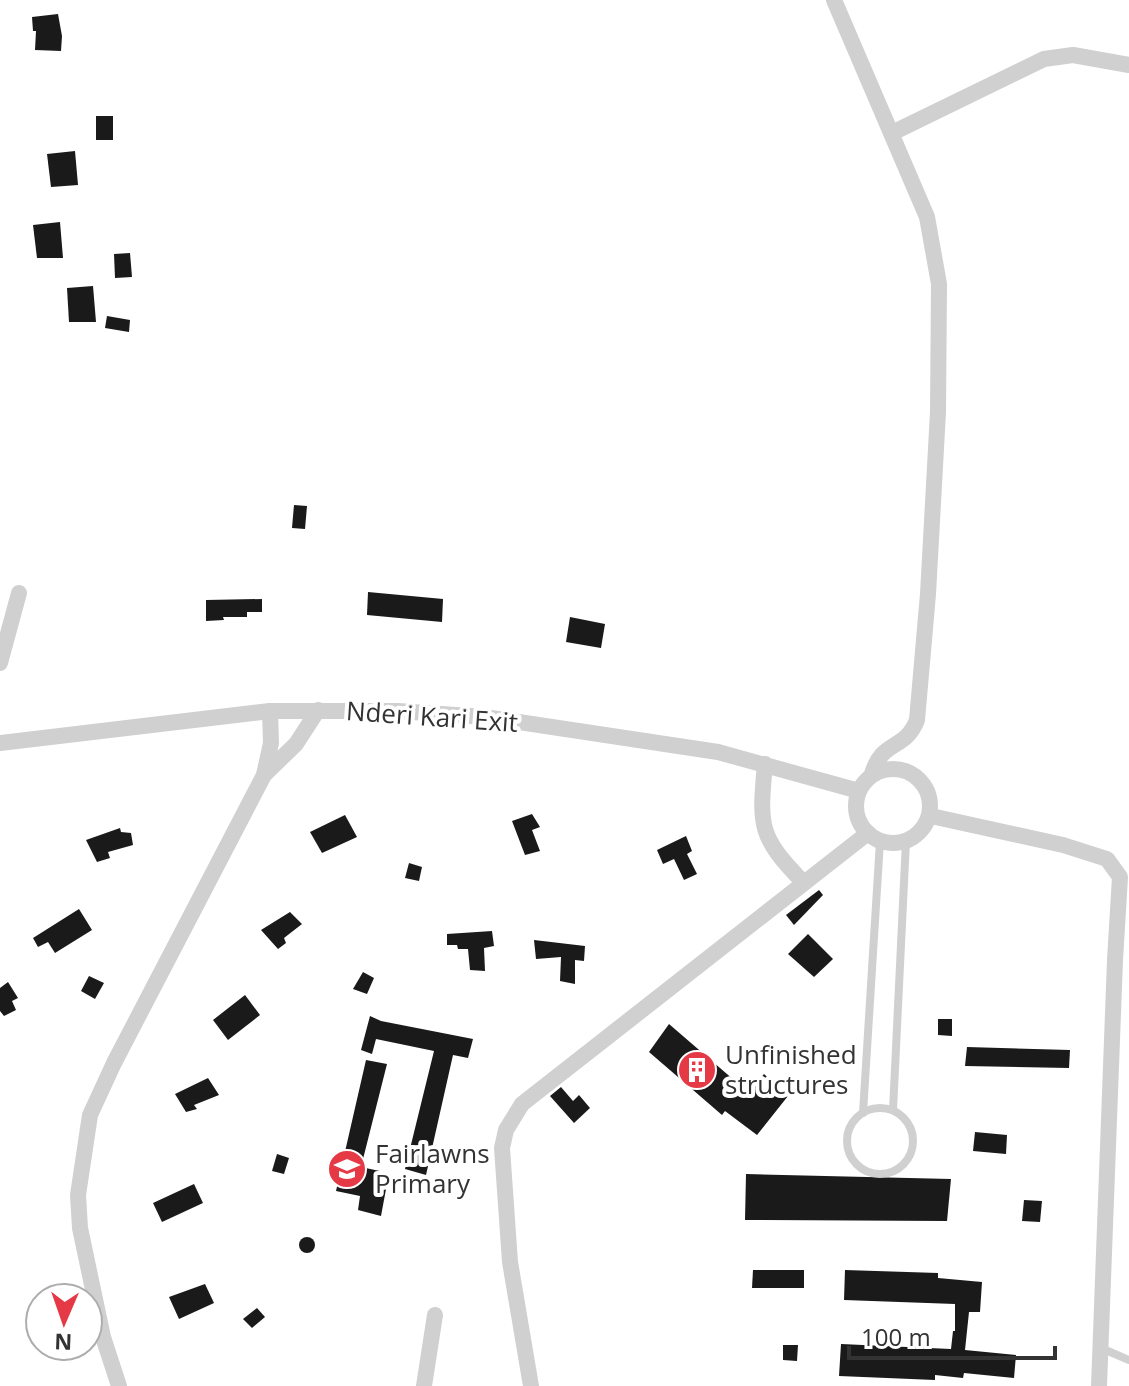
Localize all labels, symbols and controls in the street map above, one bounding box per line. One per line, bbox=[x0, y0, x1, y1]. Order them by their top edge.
street label: Nderi Kari Exit bbox=[345, 692, 519, 740]
place label: Unfinished structures bbox=[725, 1036, 857, 1102]
building icon: Unfinished structures bbox=[676, 1049, 718, 1091]
place label: Fairlawns Primary bbox=[375, 1135, 490, 1201]
school or university icon: Fairlawns Primary bbox=[326, 1148, 368, 1190]
north arrow bbox=[24, 1282, 104, 1362]
scale bar bbox=[849, 1310, 1055, 1360]
text: 100 m bbox=[861, 1320, 931, 1353]
text: N bbox=[54, 1328, 73, 1358]

